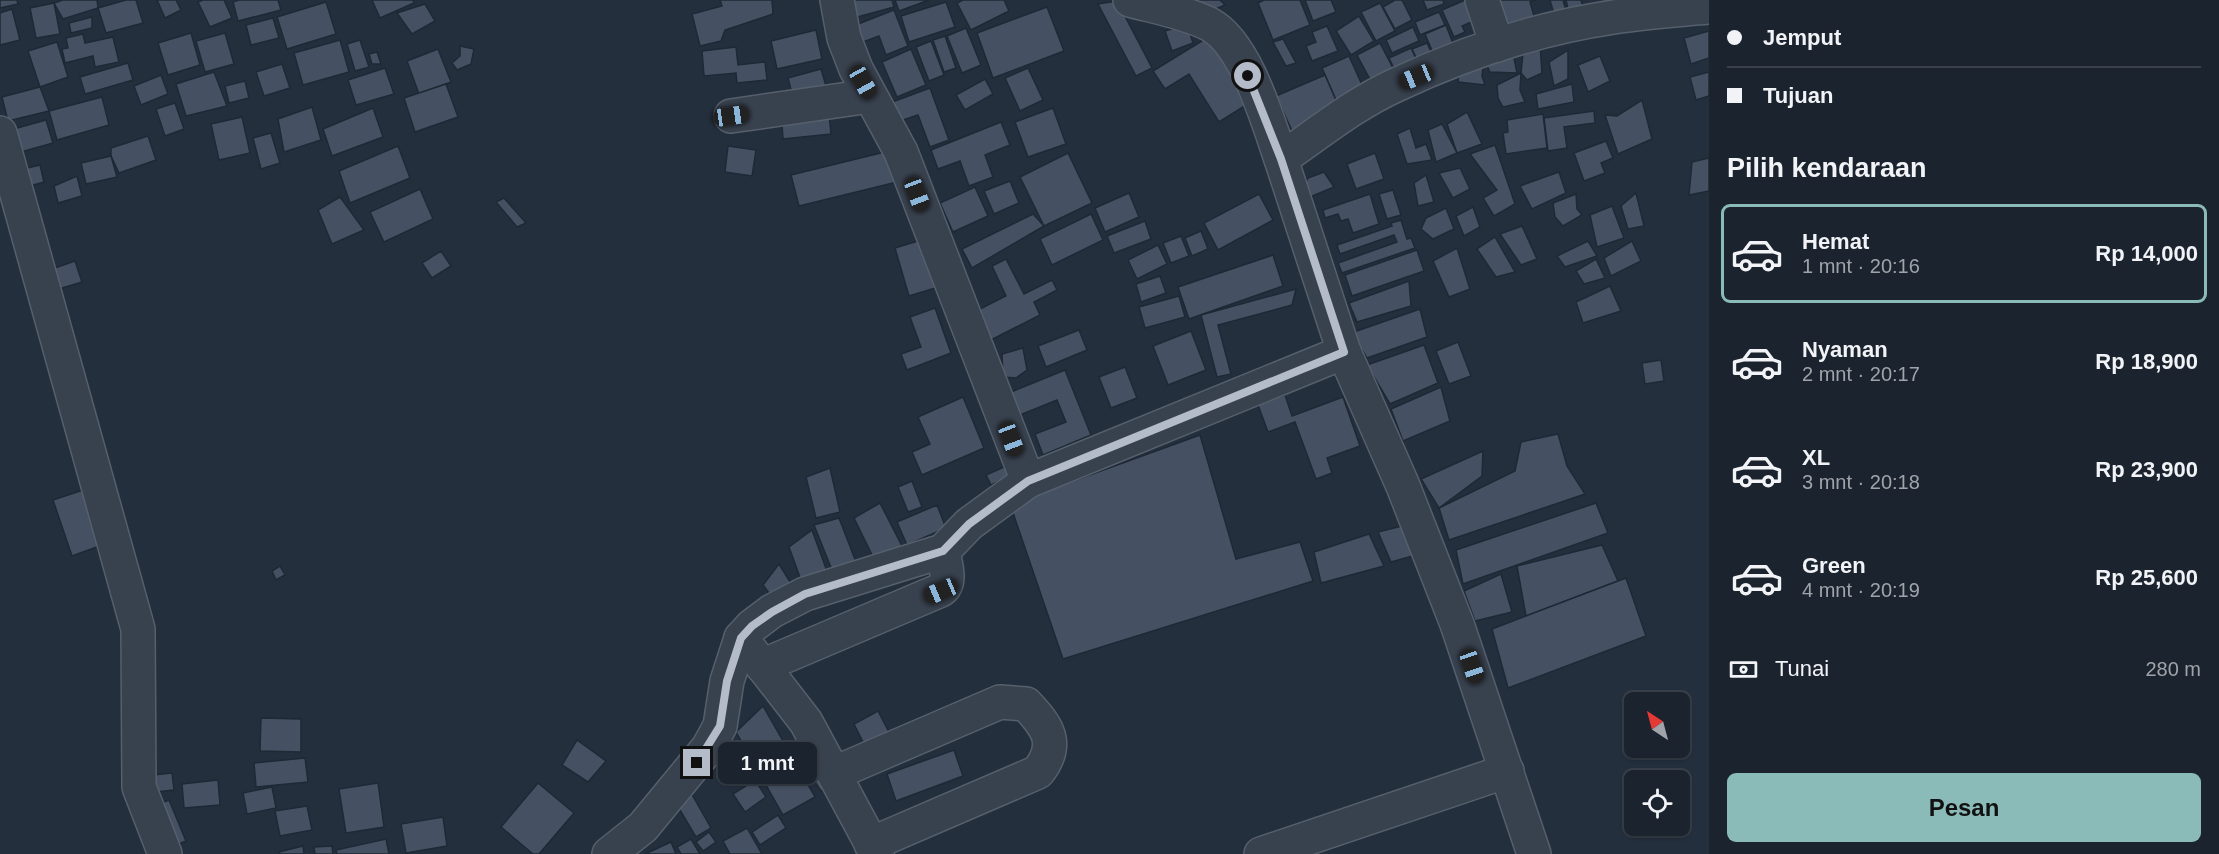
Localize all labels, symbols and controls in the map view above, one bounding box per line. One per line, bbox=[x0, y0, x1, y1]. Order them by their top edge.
text: Jemput bbox=[1763, 25, 1841, 50]
car bbox=[846, 62, 880, 102]
route start bbox=[1234, 62, 1261, 89]
car bbox=[1396, 62, 1436, 92]
text: Tujuan bbox=[1763, 83, 1833, 108]
car bbox=[712, 105, 750, 127]
text: Pilih kendaraan bbox=[1727, 153, 1927, 183]
car bbox=[902, 174, 932, 214]
icon: car bbox=[1730, 227, 1784, 281]
text: Hemat bbox=[1802, 229, 1869, 254]
text: Rp 14,000 bbox=[2095, 241, 2198, 266]
text: 1 mnt · 20:16 bbox=[1802, 255, 1920, 277]
icon: car bbox=[1730, 335, 1784, 389]
text: Nyaman bbox=[1802, 337, 1888, 362]
text: Rp 18,900 bbox=[2095, 349, 2198, 374]
text: 2 mnt · 20:17 bbox=[1802, 363, 1920, 385]
car bbox=[996, 419, 1026, 459]
icon: car bbox=[1730, 443, 1784, 497]
text: XL bbox=[1802, 445, 1830, 470]
text: Rp 23,900 bbox=[2095, 457, 2198, 482]
text: 3 mnt · 20:18 bbox=[1802, 471, 1920, 493]
icon: car bbox=[1730, 551, 1784, 605]
text: Green bbox=[1802, 553, 1866, 578]
text: Rp 25,600 bbox=[2095, 565, 2198, 590]
car bbox=[921, 576, 961, 606]
text: 4 mnt · 20:19 bbox=[1802, 579, 1920, 601]
car bbox=[1458, 646, 1486, 686]
icon: cash bbox=[1727, 653, 1760, 686]
text: Tunai bbox=[1775, 656, 1829, 681]
text: 280 m bbox=[2145, 658, 2201, 680]
north arrow bbox=[1624, 692, 1690, 758]
map controls bbox=[1624, 692, 1690, 836]
callout: 1 mnt bbox=[718, 742, 817, 784]
route end bbox=[683, 749, 710, 776]
text: 1 mnt bbox=[741, 752, 794, 774]
button: locate bbox=[1624, 770, 1690, 836]
button: Pesan bbox=[1727, 773, 2201, 842]

